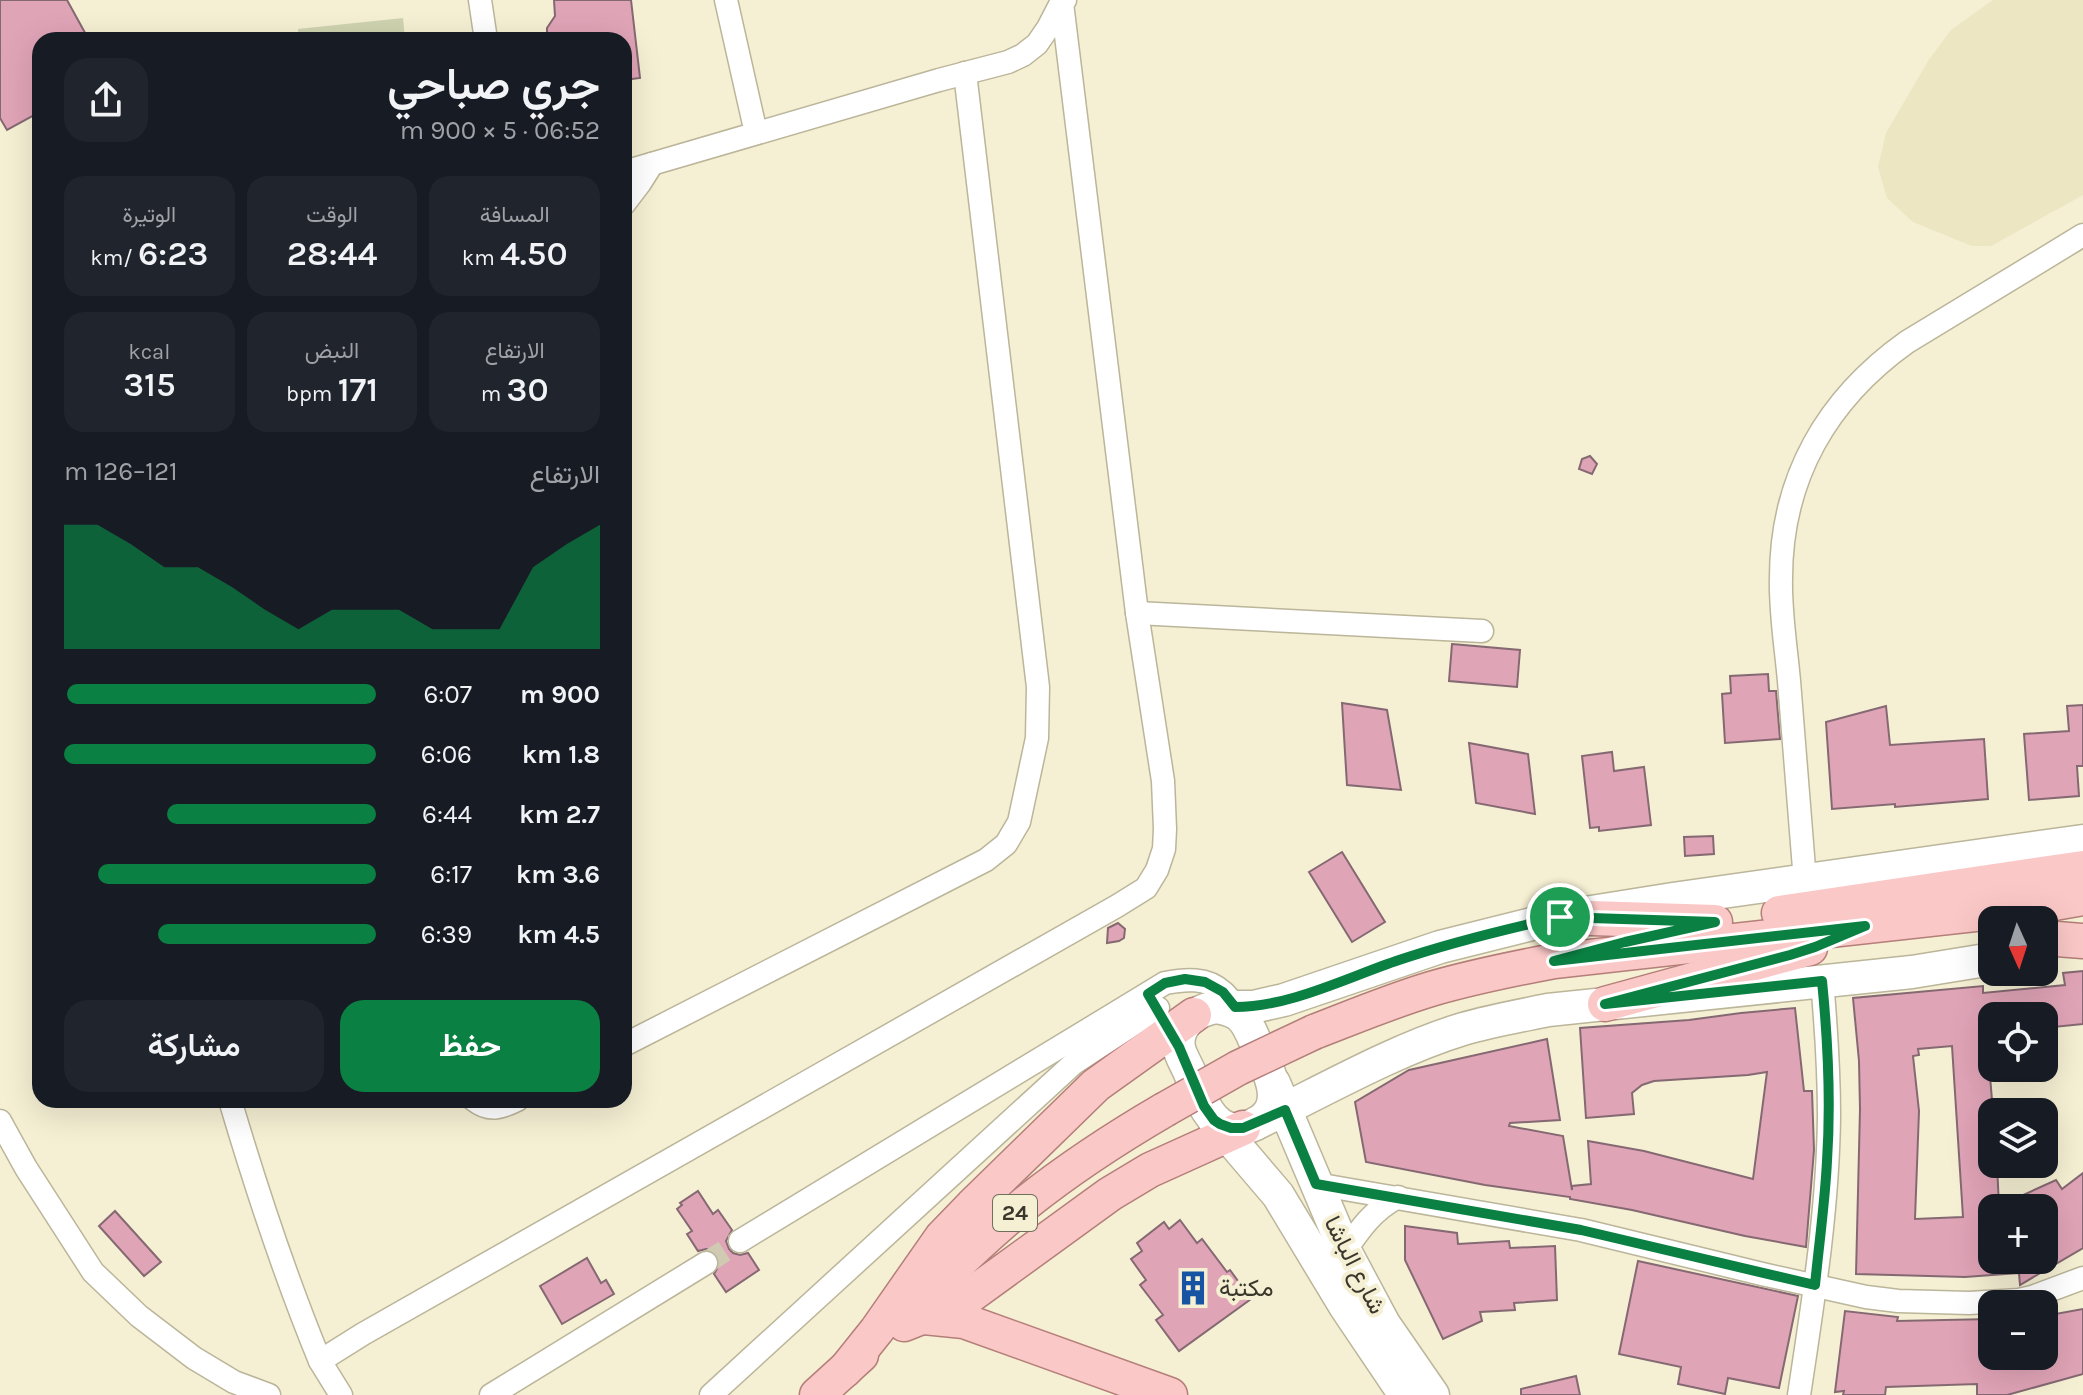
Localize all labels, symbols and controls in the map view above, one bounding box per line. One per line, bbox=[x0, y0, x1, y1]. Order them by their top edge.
button: share bbox=[64, 58, 148, 142]
text: جري صباحي bbox=[387, 59, 600, 110]
text: 06:52 · 5 × 900 m bbox=[400, 115, 600, 146]
text: الوتيرة bbox=[122, 202, 176, 228]
text: الوقت bbox=[306, 202, 358, 228]
text: المسافة bbox=[480, 202, 550, 228]
text: 6:23 bbox=[138, 234, 208, 274]
text: 28:44 bbox=[287, 234, 377, 274]
text: 4.50 bbox=[500, 234, 568, 274]
text: /km bbox=[90, 245, 138, 271]
text: km bbox=[462, 245, 500, 271]
text: النبض bbox=[305, 338, 359, 364]
text: الارتفاع bbox=[485, 338, 545, 364]
text: kcal bbox=[128, 339, 170, 365]
text: 315 bbox=[123, 365, 176, 405]
text: 171 bbox=[338, 370, 378, 410]
text: 30 bbox=[507, 370, 549, 410]
text: bpm bbox=[286, 381, 338, 407]
text: m bbox=[481, 381, 507, 407]
text: 121–126 m bbox=[64, 456, 178, 487]
text: الارتفاع bbox=[529, 459, 600, 490]
text: 6:07 bbox=[423, 679, 472, 710]
text: 900 m bbox=[520, 679, 600, 710]
text: 6:06 bbox=[421, 739, 472, 770]
text: 1.8 km bbox=[522, 739, 600, 770]
text: 6:44 bbox=[422, 799, 472, 830]
text: 2.7 km bbox=[519, 799, 600, 830]
text: 6:17 bbox=[430, 859, 472, 890]
text: 3.6 km bbox=[516, 859, 600, 890]
pin bbox=[1526, 883, 1594, 951]
icon: arrive bbox=[1538, 895, 1582, 939]
north arrow bbox=[1978, 906, 2058, 986]
map controls bbox=[1978, 906, 2058, 1370]
text: 6:39 bbox=[421, 919, 472, 950]
text: 4.5 km bbox=[517, 919, 600, 950]
button: مشاركة bbox=[64, 1000, 324, 1092]
button: حفظ bbox=[340, 1000, 600, 1092]
button: locate bbox=[1978, 1002, 2058, 1082]
button: layers bbox=[1978, 1098, 2058, 1178]
button: + bbox=[1978, 1194, 2058, 1274]
road number: 24 bbox=[993, 1195, 1037, 1231]
street label: شارع الباشا bbox=[1317, 1211, 1392, 1320]
building icon: مكتبة bbox=[1174, 1269, 1212, 1307]
place label: مكتبة bbox=[1219, 1274, 1273, 1302]
button: − bbox=[1978, 1290, 2058, 1370]

